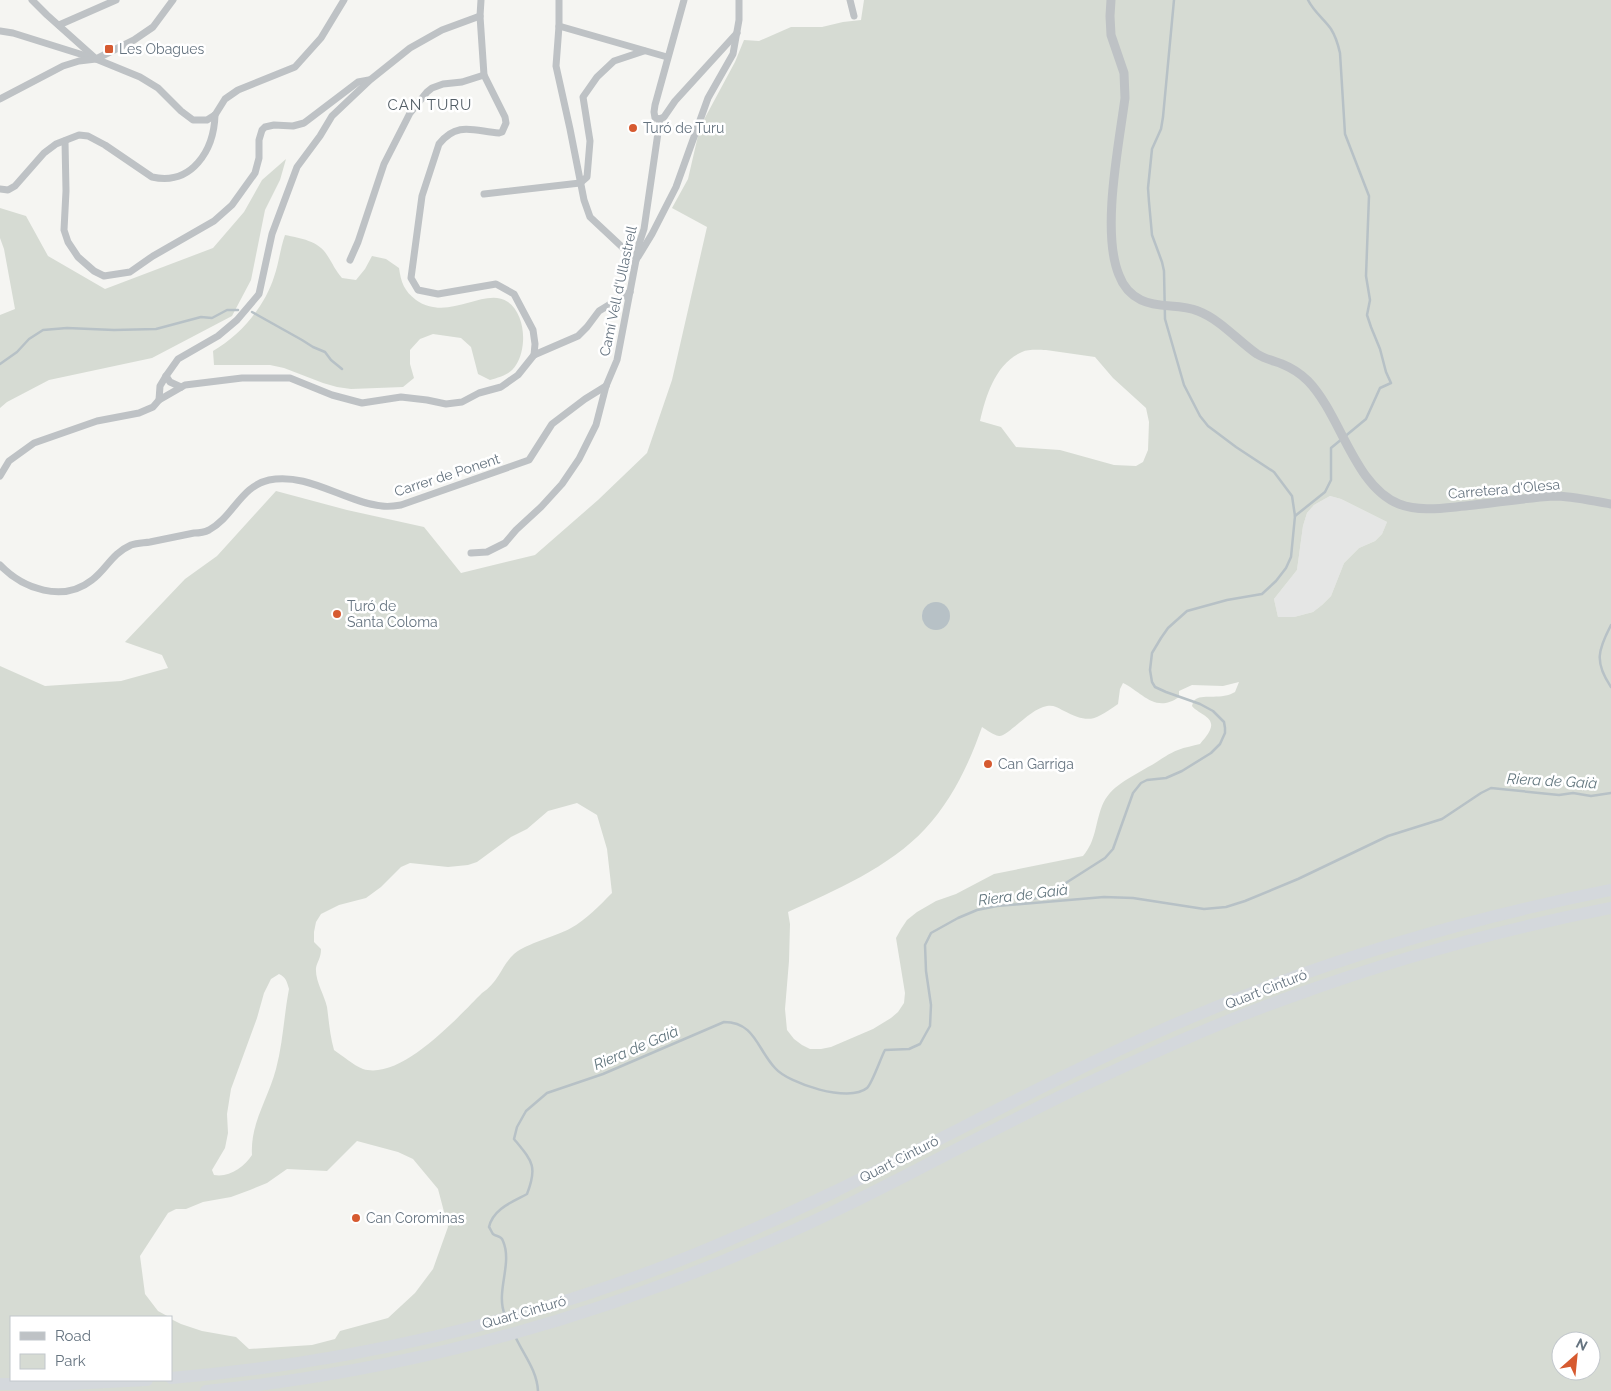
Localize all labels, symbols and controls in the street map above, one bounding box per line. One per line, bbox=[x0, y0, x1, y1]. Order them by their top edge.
place label: Les Obagues bbox=[119, 41, 205, 57]
marker: Les Obagues bbox=[103, 43, 115, 55]
district label: CAN TURU bbox=[388, 96, 472, 114]
place label: Turó de Turu bbox=[643, 120, 724, 136]
marker: Turó de Turu bbox=[627, 122, 639, 134]
street label: Camí Vell d'Ullastrell bbox=[596, 224, 640, 358]
street label: Carrer de Ponent bbox=[392, 450, 502, 500]
street label: Carretera d'Olesa bbox=[1447, 476, 1561, 502]
place label: Turó de Santa Coloma bbox=[347, 598, 438, 630]
marker: Turó de Santa Coloma bbox=[331, 608, 343, 620]
place label: Can Garriga bbox=[998, 756, 1074, 772]
marker: Can Garriga bbox=[982, 758, 994, 770]
water label: Riera de Gaià bbox=[1506, 770, 1598, 792]
water label: Riera de Gaià bbox=[977, 881, 1069, 909]
street label: Quart Cinturó bbox=[1223, 966, 1309, 1012]
water label: Riera de Gaià bbox=[591, 1022, 681, 1074]
street label: Quart Cinturó bbox=[857, 1132, 941, 1186]
place label: Can Corominas bbox=[366, 1210, 465, 1226]
marker: Can Corominas bbox=[350, 1212, 362, 1224]
street label: Quart Cinturó bbox=[480, 1292, 568, 1332]
legend bbox=[10, 1316, 172, 1381]
text: Road bbox=[55, 1327, 91, 1345]
north arrow bbox=[1551, 1331, 1601, 1381]
text: N bbox=[1574, 1335, 1590, 1354]
text: Park bbox=[55, 1352, 86, 1370]

